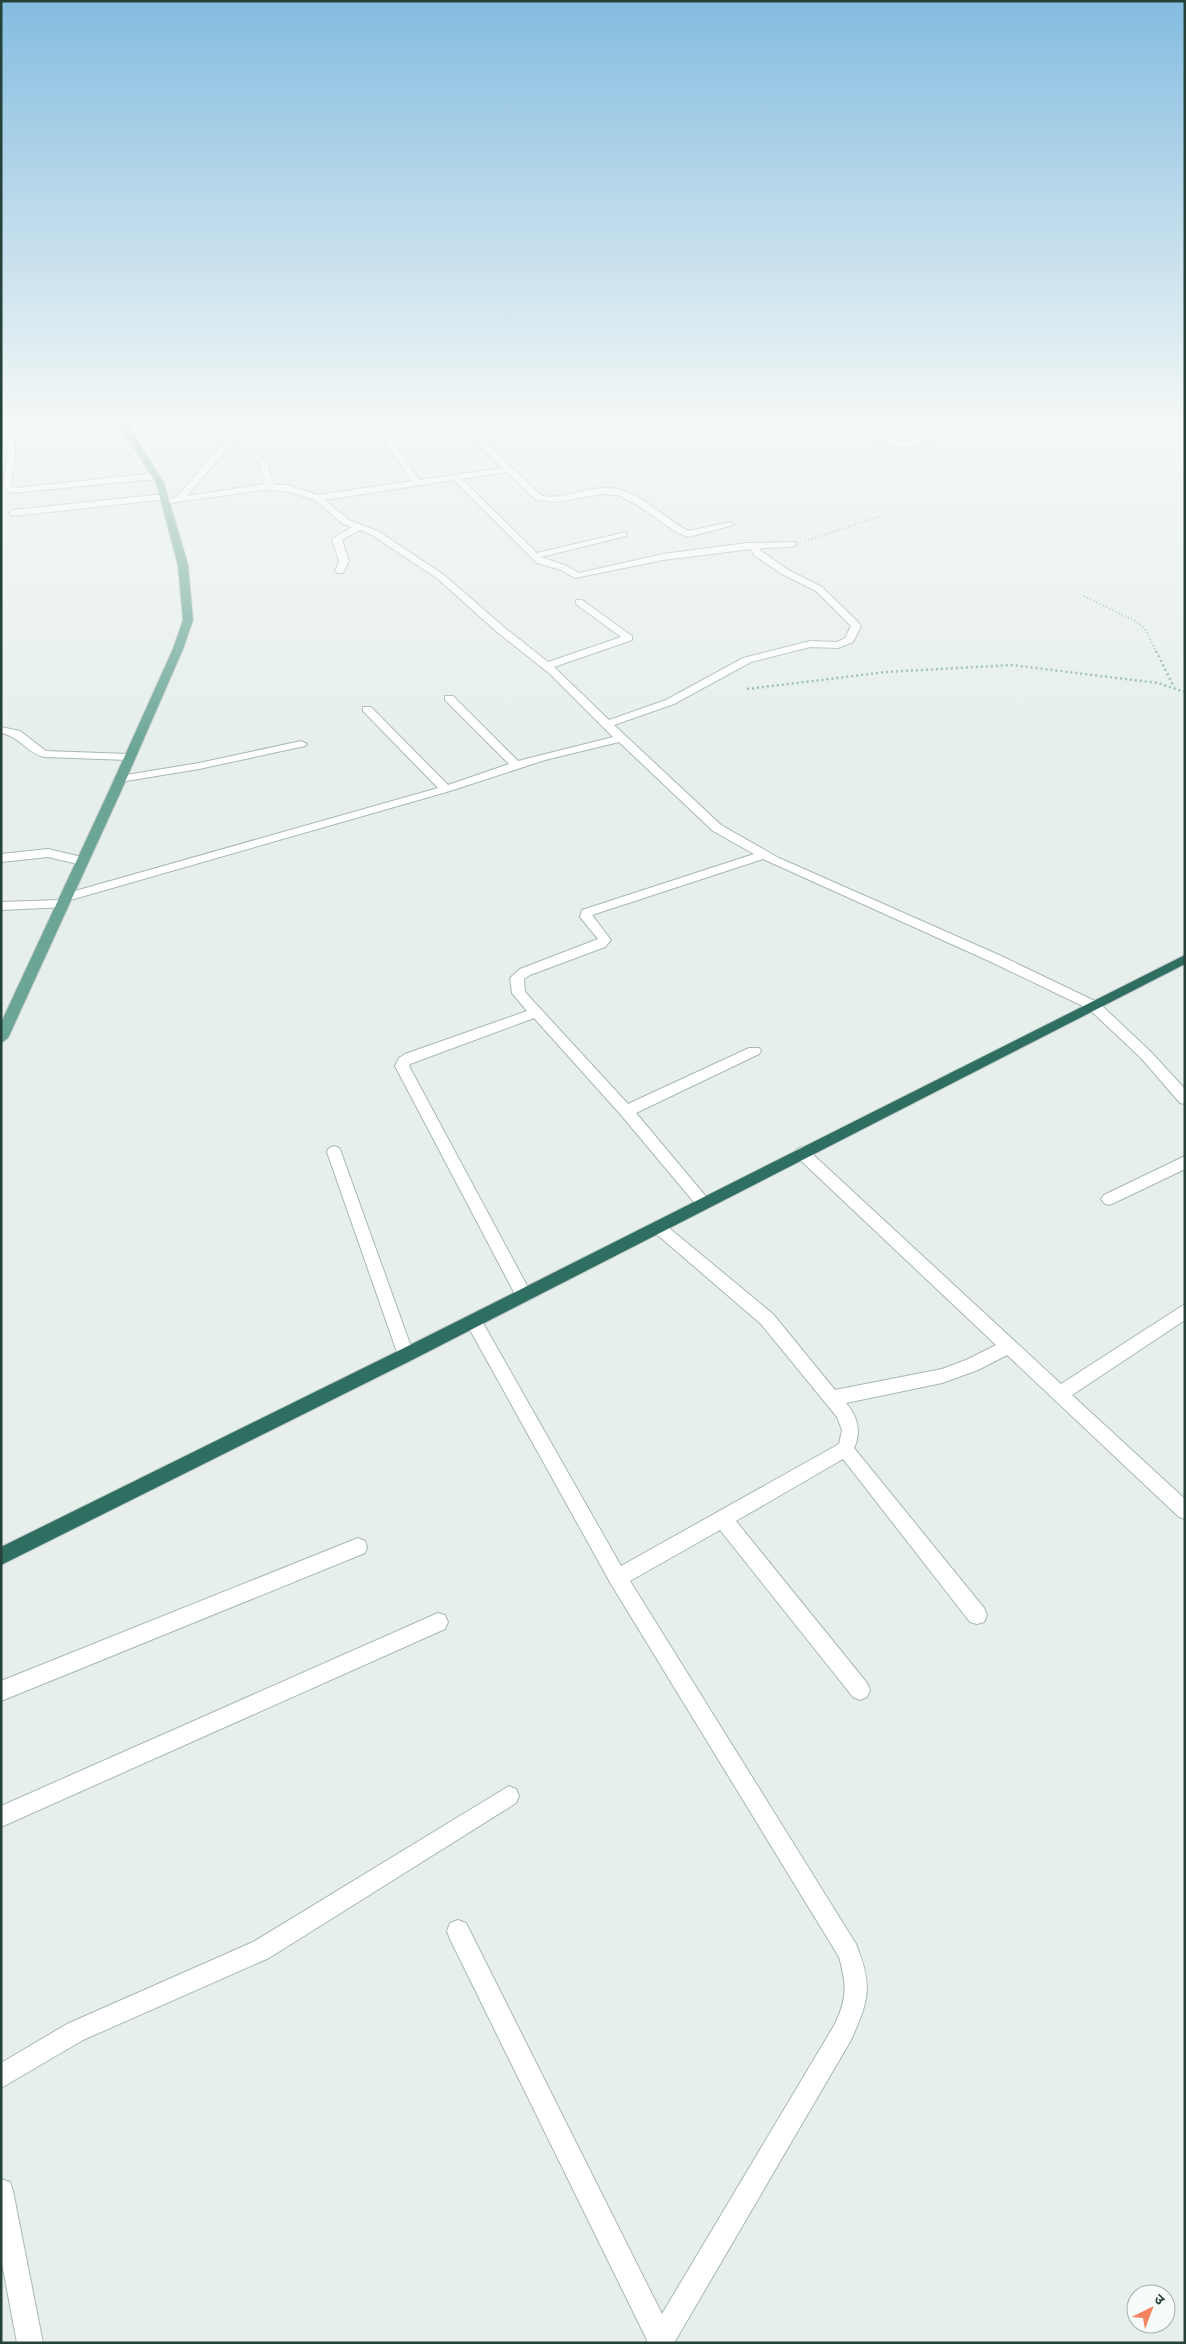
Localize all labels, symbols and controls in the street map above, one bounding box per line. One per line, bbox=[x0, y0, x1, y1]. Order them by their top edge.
north arrow bbox=[1126, 2284, 1176, 2334]
text: उ bbox=[1151, 2290, 1169, 2309]

